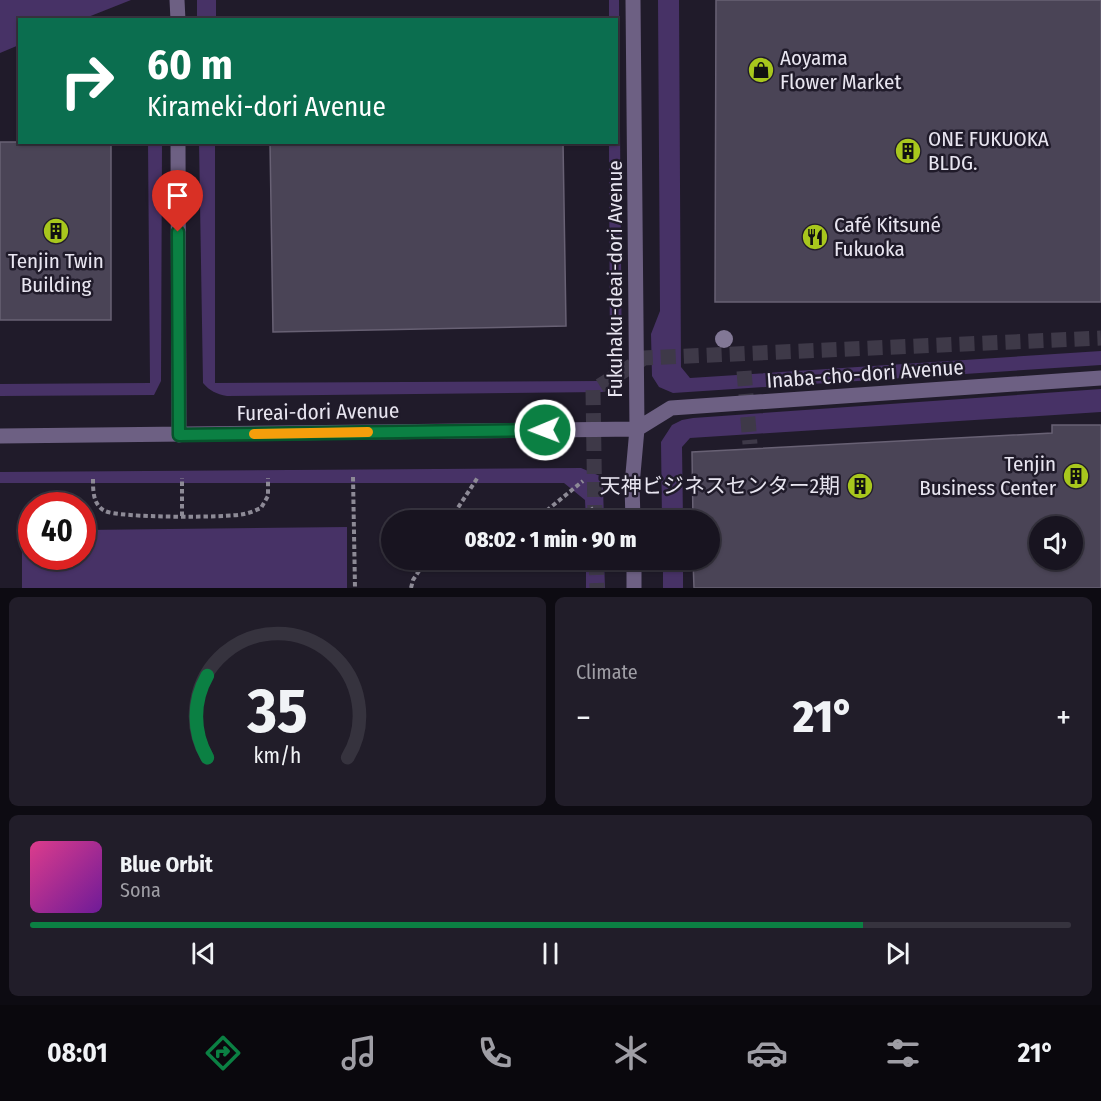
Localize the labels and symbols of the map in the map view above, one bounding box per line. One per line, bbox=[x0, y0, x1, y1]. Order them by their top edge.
place label: Aoyama Flower Market bbox=[780, 45, 901, 95]
shop icon: Aoyama Flower Market bbox=[746, 55, 776, 85]
place label: ONE FUKUOKA BLDG. bbox=[928, 126, 1049, 176]
building icon: ONE FUKUOKA BLDG. bbox=[893, 136, 923, 166]
street label: Fukuhaku-deai-dori Avenue bbox=[602, 160, 628, 398]
pin bbox=[152, 170, 203, 232]
place label: Café Kitsuné Fukuoka bbox=[834, 212, 941, 262]
building icon: Tenjin Twin Building bbox=[41, 216, 71, 246]
restaurant icon: Café Kitsuné Fukuoka bbox=[800, 222, 830, 252]
place label: Tenjin Twin Building bbox=[8, 248, 104, 298]
street label: Inaba-cho-dori Avenue bbox=[766, 354, 964, 394]
street label: Fureai-dori Avenue bbox=[236, 398, 400, 426]
position arrow bbox=[513, 398, 577, 462]
place label: Tenjin Business Center bbox=[919, 451, 1057, 501]
building icon: Tenjin Business Center bbox=[1061, 461, 1091, 491]
building icon: 天神ビジネスセンター2期 bbox=[845, 471, 875, 501]
place label: 天神ビジネスセンター2期 bbox=[600, 473, 840, 499]
speed limit sign: 40 bbox=[18, 492, 96, 570]

